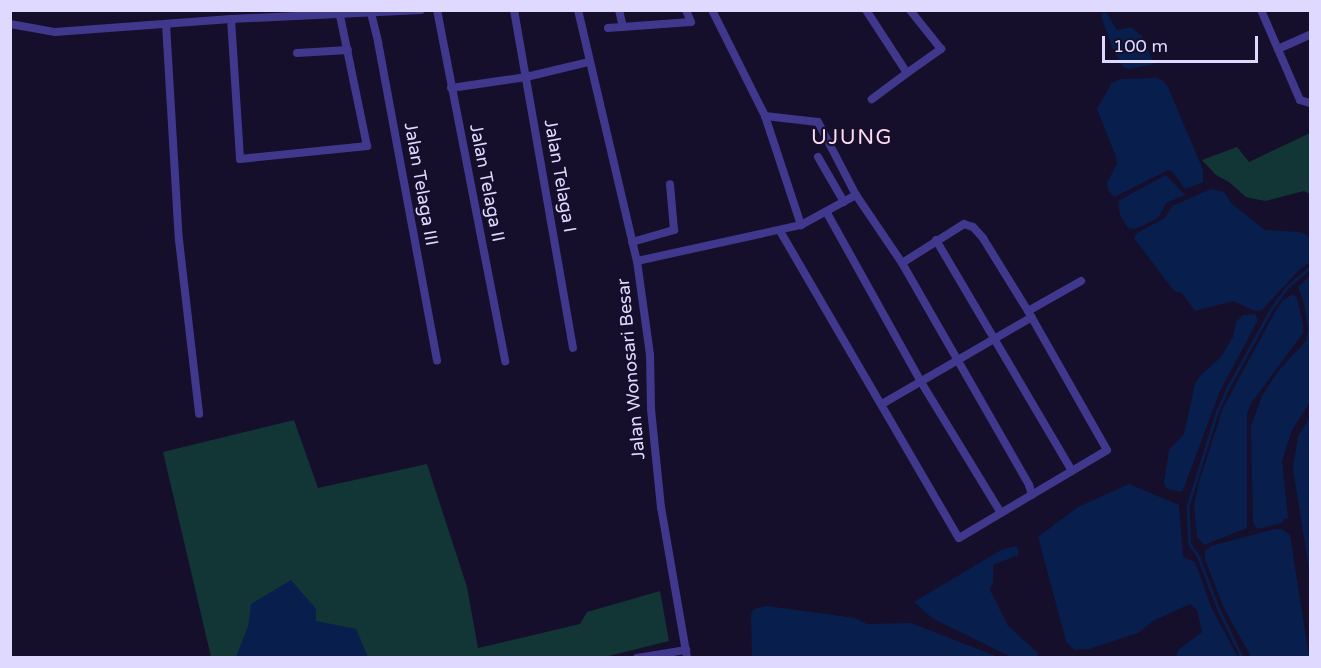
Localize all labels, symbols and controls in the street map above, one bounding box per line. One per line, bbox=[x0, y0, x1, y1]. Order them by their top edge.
scale bar bbox=[1105, 24, 1261, 62]
text: 100 m bbox=[1113, 35, 1168, 57]
street label: Jalan Telaga I bbox=[539, 118, 581, 234]
street label: Jalan Telaga III bbox=[400, 121, 442, 247]
street label: Jalan Telaga II bbox=[465, 122, 509, 244]
district label: UJUNG bbox=[811, 125, 893, 151]
street label: Jalan Wonosari Besar bbox=[612, 277, 650, 461]

